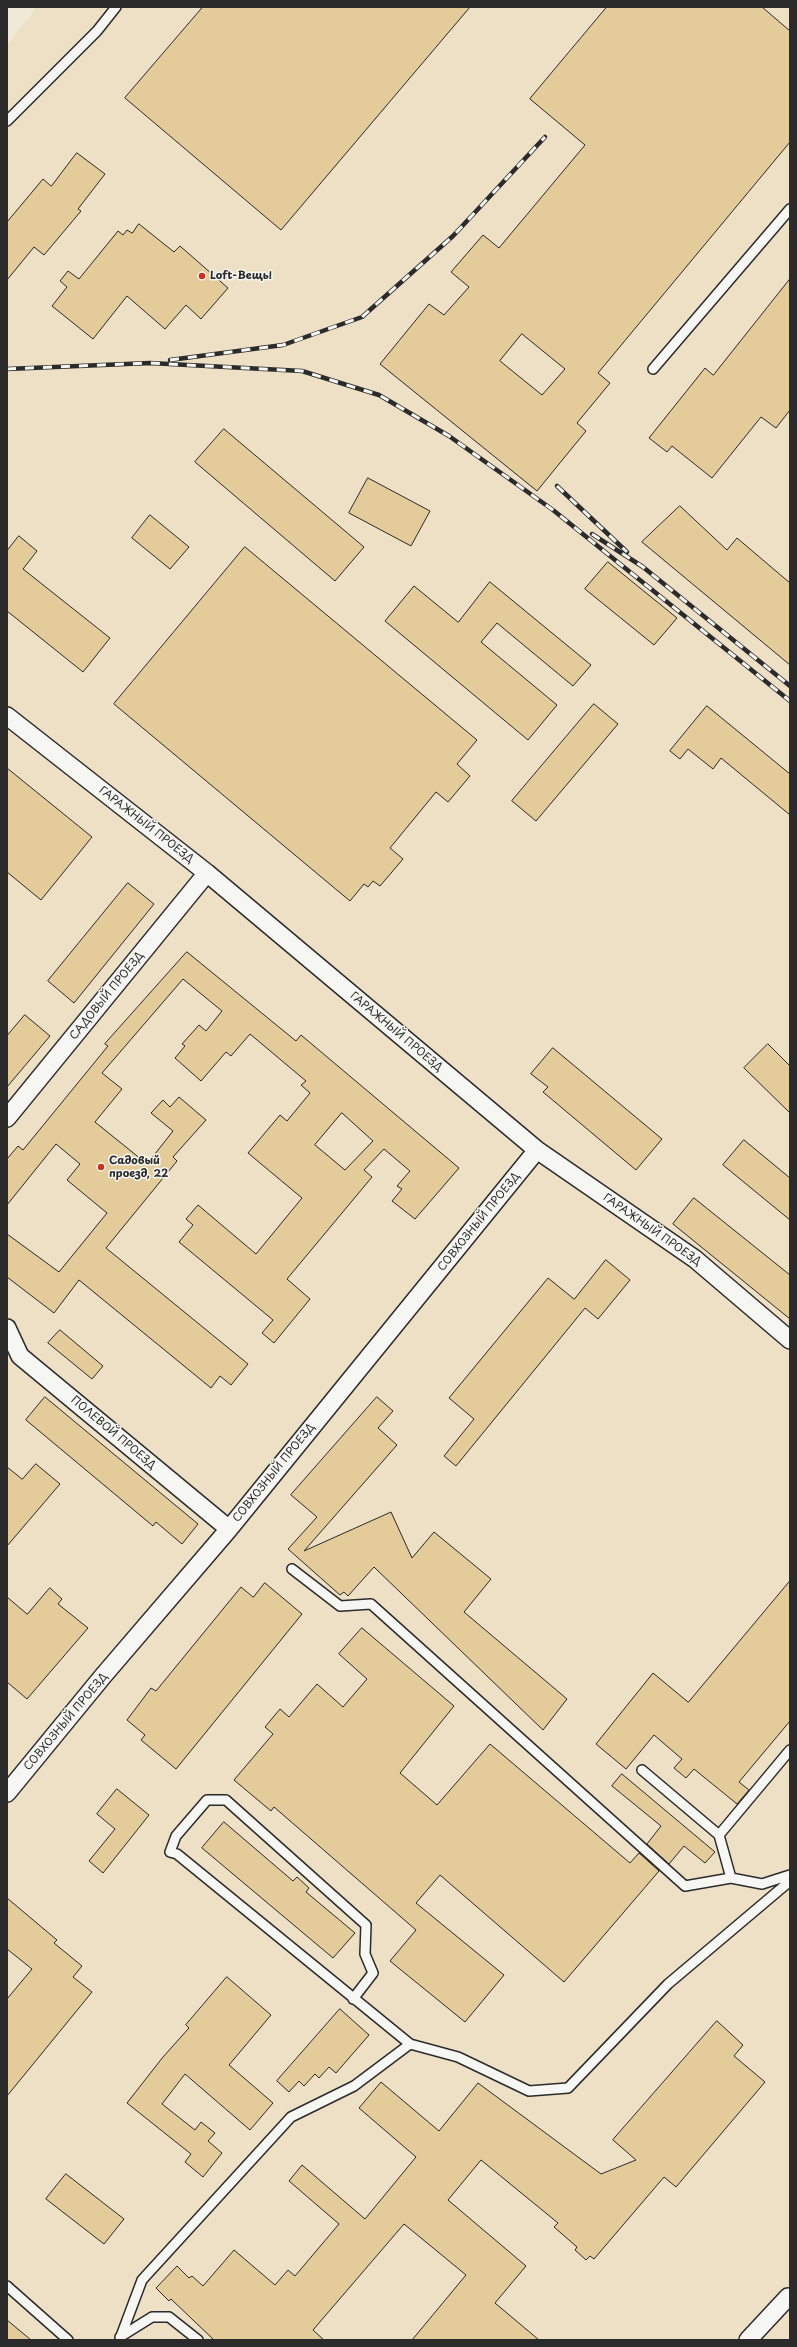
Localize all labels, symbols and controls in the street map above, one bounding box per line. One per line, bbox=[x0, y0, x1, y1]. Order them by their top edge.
place label: Loft-Вещь! bbox=[210, 269, 272, 283]
marker: Loft-Вещь! bbox=[197, 271, 207, 281]
street label: ГАРАЖНЫЙ ПРОЕЗД bbox=[96, 784, 196, 866]
street label: САДОВЫЙ ПРОЕЗД bbox=[67, 949, 147, 1043]
street label: ГАРАЖНЫЙ ПРОЕЗД bbox=[347, 990, 445, 1074]
place label: Садовый проезд, 22 bbox=[109, 1154, 168, 1180]
marker: Садовый проезд, 22 bbox=[96, 1162, 106, 1172]
street label: СОВХОЗНЫЙ ПРОЕЗД bbox=[435, 1170, 523, 1274]
street label: ГАРАЖНЫЙ ПРОЕЗД bbox=[600, 1191, 704, 1269]
street label: ПОЛЕВОЙ ПРОЕЗД bbox=[68, 1394, 158, 1472]
street label: СОВХОЗНЫЙ ПРОЕЗД bbox=[230, 1421, 318, 1525]
street label: СОВХОЗНЫЙ ПРОЕЗД bbox=[21, 1671, 111, 1773]

